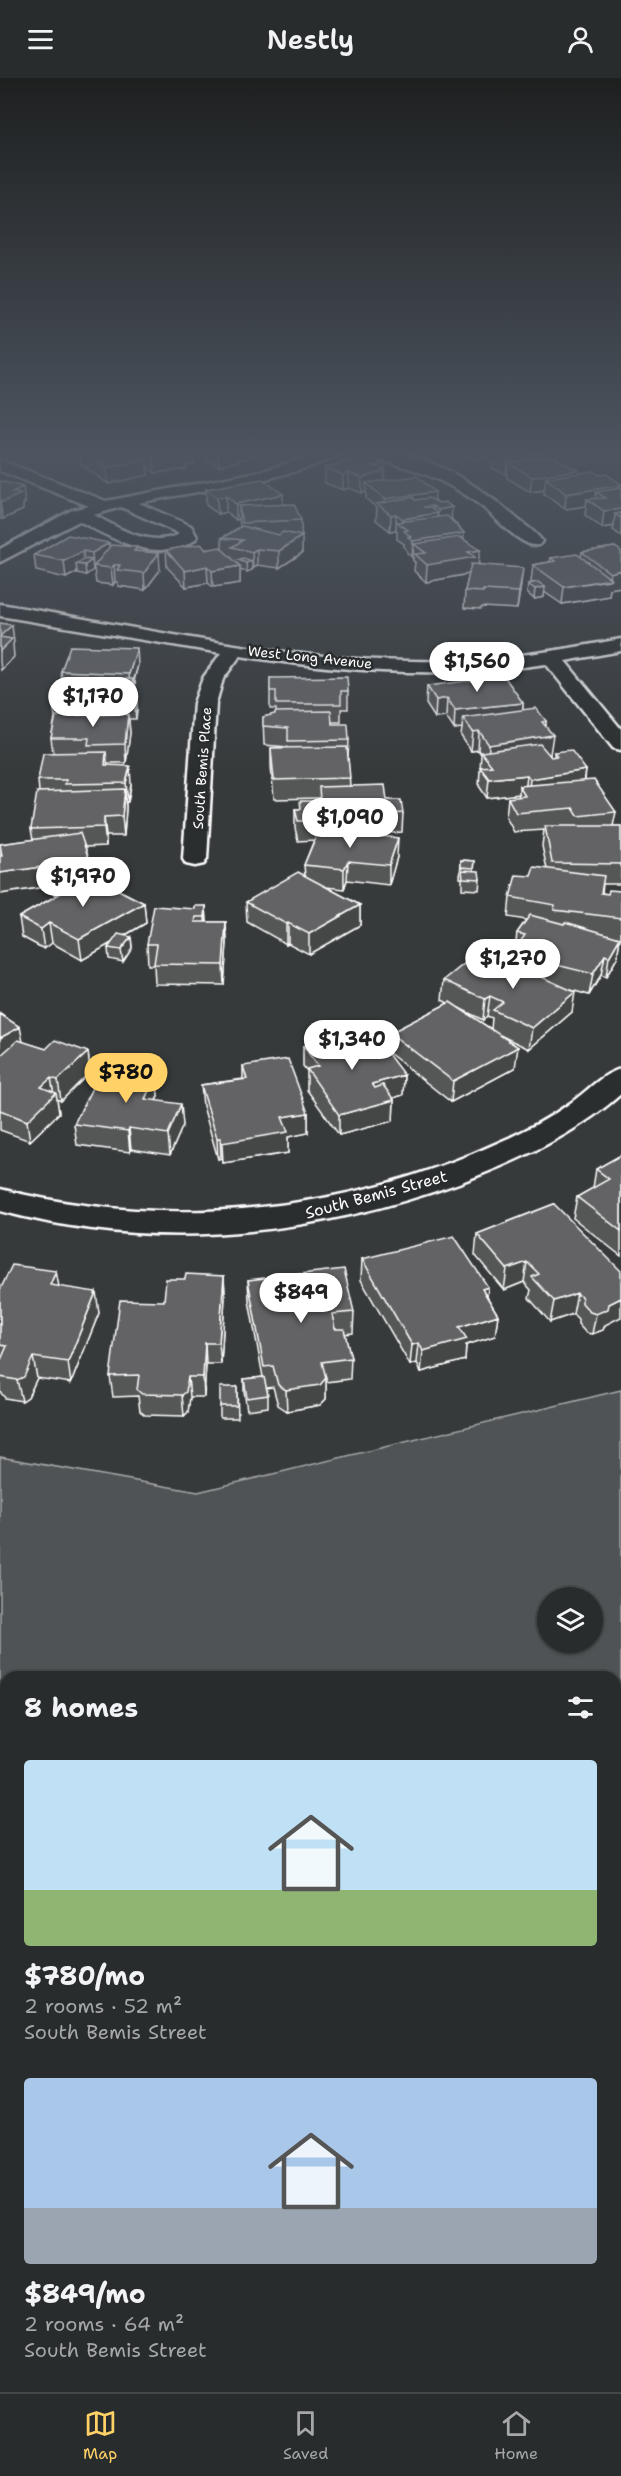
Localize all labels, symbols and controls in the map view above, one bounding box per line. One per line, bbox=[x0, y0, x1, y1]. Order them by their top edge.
text: Nestly bbox=[267, 21, 354, 58]
icon: menu bbox=[24, 23, 57, 56]
icon: person bbox=[564, 23, 597, 56]
street label: West Long Avenue bbox=[247, 642, 373, 672]
pin: $1,560 bbox=[428, 642, 526, 693]
text: $1,560 bbox=[443, 648, 511, 674]
pin: $1,170 bbox=[44, 677, 142, 728]
text: $1,170 bbox=[62, 683, 124, 709]
street label: South Bemis Place bbox=[189, 706, 215, 830]
pin: $1,090 bbox=[301, 798, 399, 849]
text: $1,090 bbox=[316, 804, 384, 830]
pin: $1,970 bbox=[34, 857, 132, 908]
text: $1,970 bbox=[50, 863, 116, 889]
pin: $1,270 bbox=[464, 939, 562, 990]
text: $1,270 bbox=[479, 945, 547, 971]
pin: $1,340 bbox=[303, 1020, 401, 1071]
text: $1,340 bbox=[318, 1026, 386, 1052]
pin: $780 bbox=[90, 1053, 162, 1104]
text: $780 bbox=[98, 1059, 154, 1085]
street label: South Bemis Street bbox=[303, 1165, 449, 1224]
pin: $849 bbox=[265, 1273, 337, 1324]
text: $849 bbox=[273, 1279, 329, 1305]
map controls bbox=[537, 1587, 603, 1653]
button: layers bbox=[537, 1587, 603, 1653]
text: 8 homes bbox=[24, 1690, 138, 1725]
icon: filters bbox=[564, 1691, 597, 1724]
icon: home bbox=[257, 1799, 365, 1907]
text: $780/mo bbox=[24, 1958, 145, 1993]
text: 2 rooms · 52 m² bbox=[24, 1993, 182, 2019]
text: South Bemis Street bbox=[24, 2019, 207, 2045]
icon: home bbox=[257, 2117, 365, 2225]
text: $849/mo bbox=[24, 2276, 146, 2311]
text: 2 rooms · 64 m² bbox=[24, 2311, 184, 2337]
text: South Bemis Street bbox=[24, 2337, 207, 2363]
tab: Map bbox=[83, 2407, 117, 2464]
tab: Saved bbox=[283, 2407, 328, 2464]
tab: Home bbox=[494, 2407, 538, 2464]

